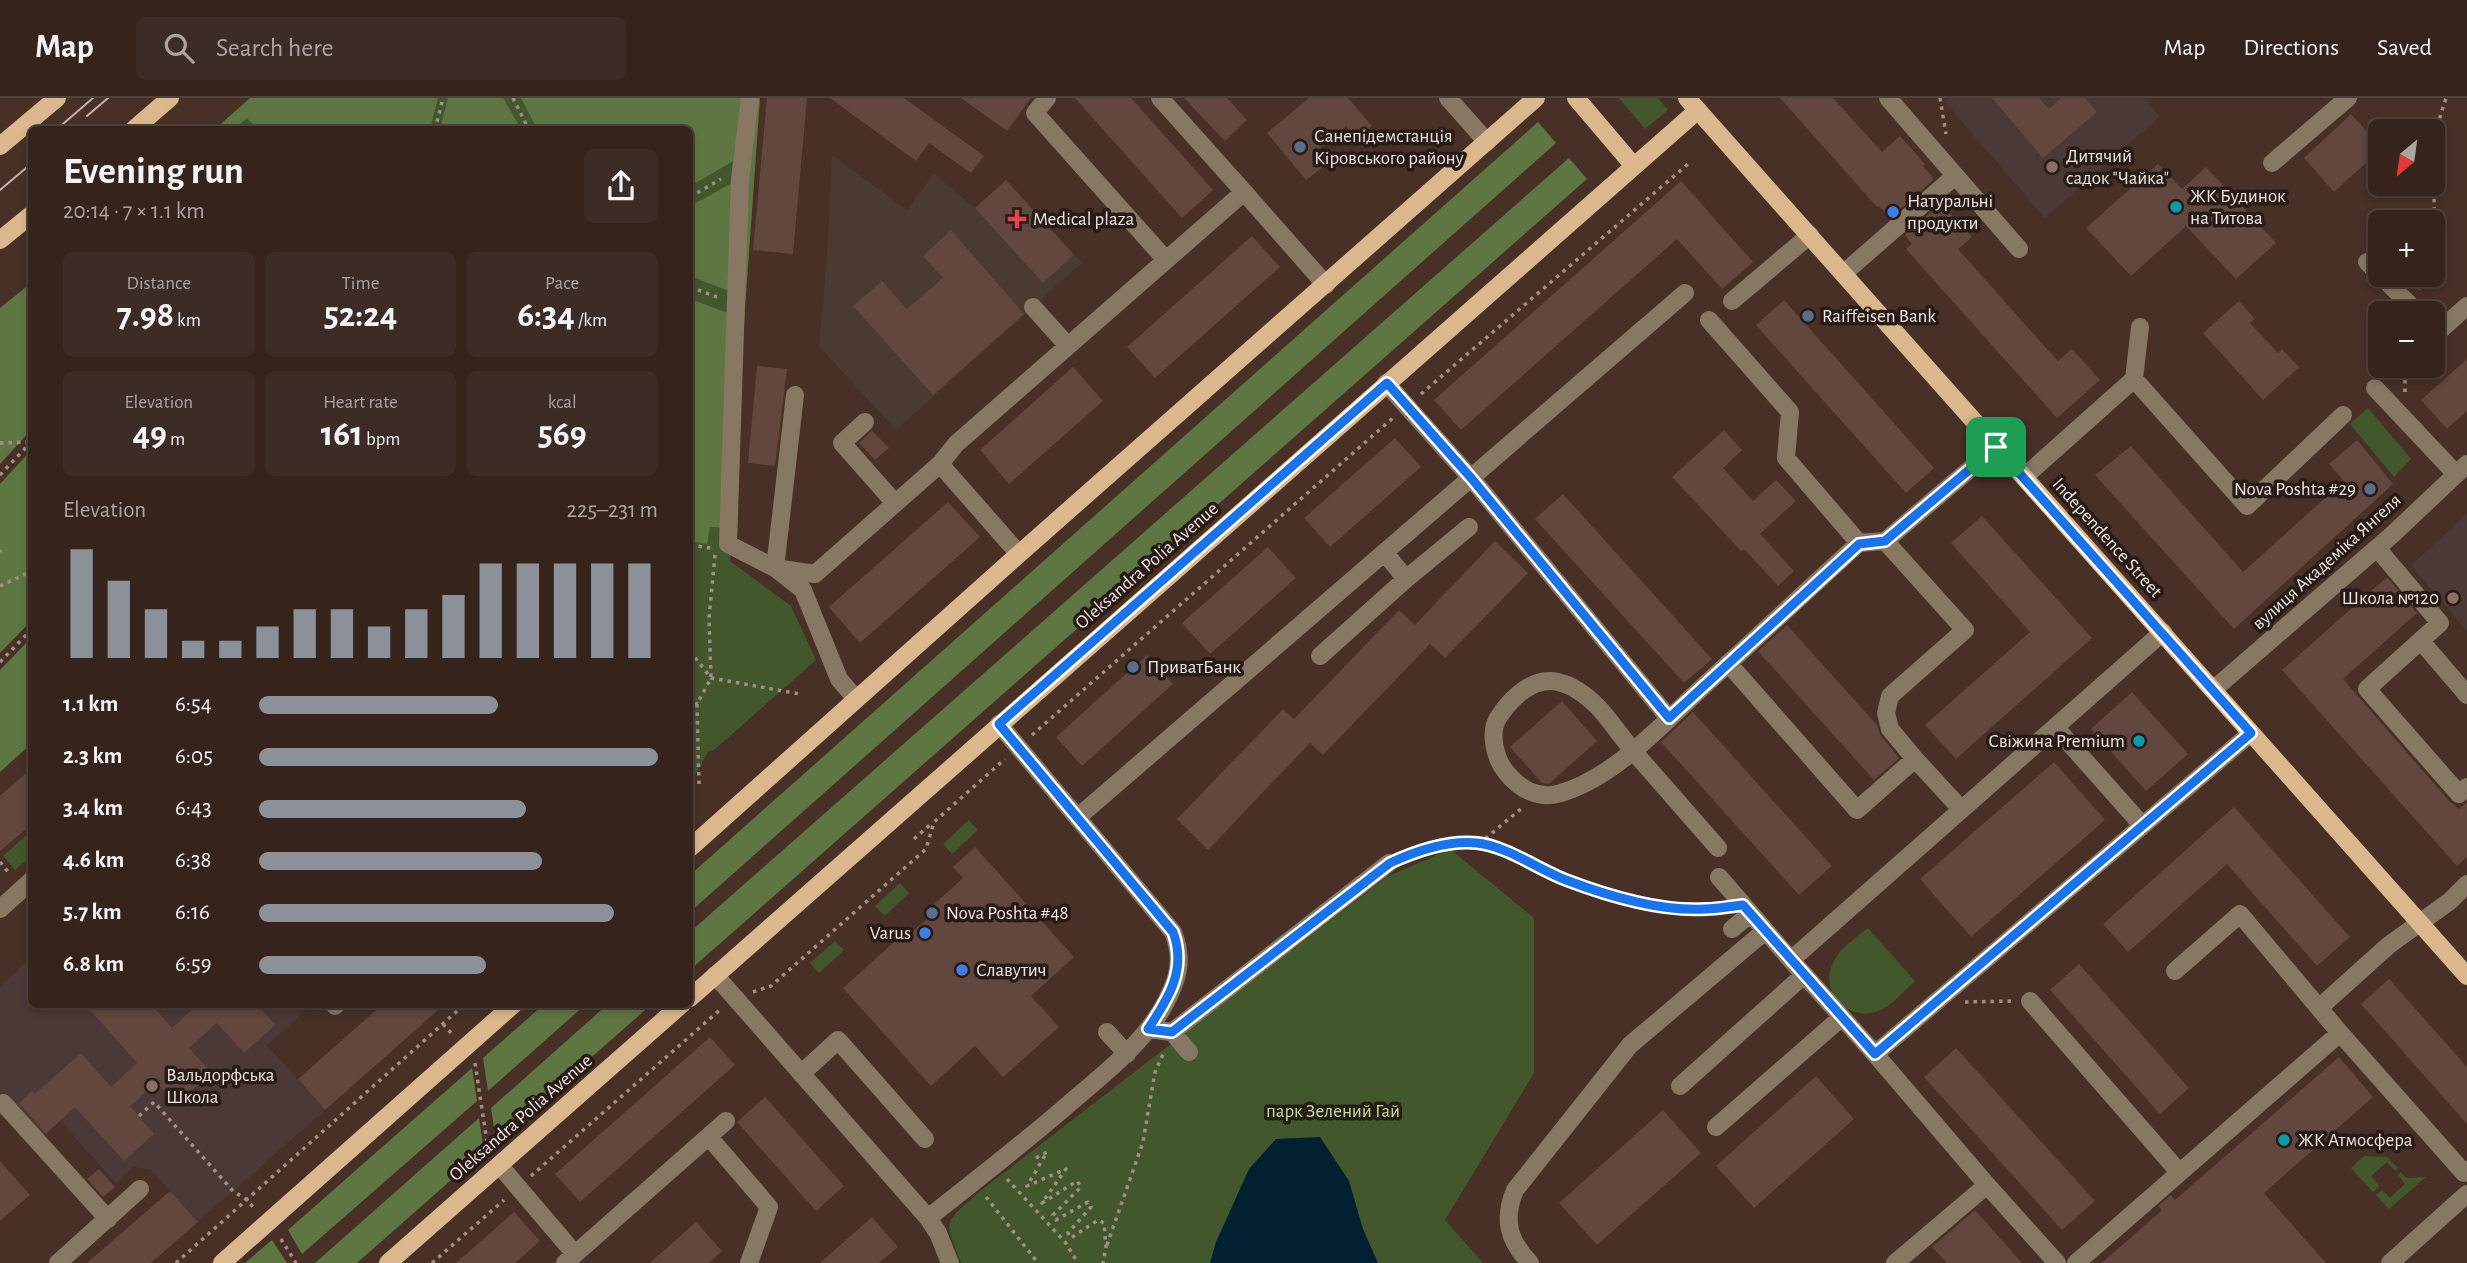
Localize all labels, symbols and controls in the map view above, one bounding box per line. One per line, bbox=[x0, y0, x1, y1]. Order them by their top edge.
search box bbox=[136, 17, 626, 80]
icon: search bbox=[160, 29, 198, 67]
text: Map bbox=[35, 31, 94, 64]
text: Search here bbox=[216, 35, 334, 61]
text: Map bbox=[2163, 36, 2205, 60]
text: Directions bbox=[2243, 36, 2339, 60]
text: Saved bbox=[2377, 36, 2432, 60]
north arrow bbox=[2368, 119, 2445, 196]
map controls bbox=[2368, 119, 2445, 378]
place label: Санепідемстанція Кіровського району bbox=[1314, 127, 1464, 168]
marker: Санепідемстанція Кіровського району bbox=[1292, 139, 1308, 155]
place label: Дитячий садок "Чайка" bbox=[2066, 147, 2169, 188]
button: share bbox=[584, 149, 658, 223]
text: Evening run bbox=[63, 153, 244, 191]
marker: Дитячий садок "Чайка" bbox=[2044, 159, 2060, 175]
place label: ЖК Будинок на Титова bbox=[2190, 187, 2286, 228]
place label: Натуральні продукти bbox=[1907, 192, 1993, 233]
marker: ЖК Будинок на Титова bbox=[2168, 199, 2184, 215]
text: 20:14 · 7 × 1.1 km bbox=[63, 200, 205, 223]
marker: Натуральні продукти bbox=[1885, 204, 1901, 220]
marker: Medical plaza bbox=[1007, 209, 1027, 229]
place label: Medical plaza bbox=[1033, 210, 1135, 229]
button: + bbox=[2368, 210, 2445, 287]
text: Distance bbox=[127, 274, 191, 293]
text: Time bbox=[342, 274, 379, 293]
text: Pace bbox=[545, 274, 579, 293]
text: 7.98 bbox=[117, 298, 174, 333]
text: 52:24 bbox=[324, 298, 397, 333]
text: 6:34 bbox=[517, 298, 575, 333]
button: − bbox=[2368, 301, 2445, 378]
place label: Raiffeisen Bank bbox=[1822, 307, 1936, 326]
marker: Raiffeisen Bank bbox=[1800, 308, 1816, 324]
text: km bbox=[174, 311, 201, 330]
text: /km bbox=[575, 311, 607, 330]
text: Elevation bbox=[124, 393, 193, 412]
text: Heart rate bbox=[323, 393, 398, 412]
text: kcal bbox=[548, 393, 577, 412]
text: 49 bbox=[132, 417, 167, 452]
text: 161 bbox=[321, 417, 363, 452]
text: 569 bbox=[538, 417, 587, 452]
pin bbox=[1966, 417, 2026, 477]
icon: arrive bbox=[1977, 428, 2015, 466]
text: m bbox=[167, 430, 185, 449]
text: bpm bbox=[363, 430, 400, 449]
street label: Independence Street bbox=[2048, 474, 2166, 602]
place label: Nova Poshta #29 bbox=[2234, 480, 2356, 499]
marker: Nova Poshta #29 bbox=[2362, 481, 2378, 497]
street label: вулиця Академіка Янгеля bbox=[2249, 490, 2405, 634]
text: Elevation bbox=[63, 499, 146, 522]
text: 225–231 m bbox=[566, 499, 658, 522]
street label: Oleksandra Polia Avenue bbox=[1072, 499, 1222, 633]
place label: Школа №120 bbox=[2342, 589, 2439, 608]
marker: Школа №120 bbox=[2445, 590, 2461, 606]
place label: ПриватБанк bbox=[1147, 658, 1241, 677]
marker: ПриватБанк bbox=[1125, 659, 1141, 675]
text: 1.1 km bbox=[63, 693, 118, 716]
text: 6:54 bbox=[175, 693, 212, 716]
place label: Свіжина Premium bbox=[1988, 732, 2125, 751]
marker: Свіжина Premium bbox=[2131, 733, 2147, 749]
text: 2.3 km bbox=[63, 745, 122, 768]
text: 6:05 bbox=[175, 745, 213, 768]
text: 3.4 km bbox=[63, 797, 123, 820]
text: 6:43 bbox=[175, 797, 212, 820]
text: 4.6 km bbox=[63, 849, 124, 872]
text: 6:38 bbox=[175, 849, 211, 872]
text: 5.7 km bbox=[63, 901, 122, 924]
text: 6:16 bbox=[175, 901, 210, 924]
place label: Nova Poshta #48 bbox=[946, 904, 1069, 923]
marker: Nova Poshta #48 bbox=[924, 905, 940, 921]
place label: Varus bbox=[870, 924, 911, 943]
marker: Varus bbox=[917, 925, 933, 941]
text: 6.8 km bbox=[63, 953, 124, 976]
text: 6:59 bbox=[175, 953, 212, 976]
place label: Славутич bbox=[976, 961, 1047, 980]
marker: Славутич bbox=[954, 962, 970, 978]
street label: Oleksandra Polia Avenue bbox=[446, 1051, 596, 1185]
place label: Вальдорфська Школа bbox=[166, 1066, 275, 1107]
marker: Вальдорфська Школа bbox=[144, 1078, 160, 1094]
park label: парк Зелений Гай bbox=[1266, 1102, 1400, 1121]
place label: ЖК Атмосфера bbox=[2298, 1131, 2413, 1150]
marker: ЖК Атмосфера bbox=[2276, 1132, 2292, 1148]

